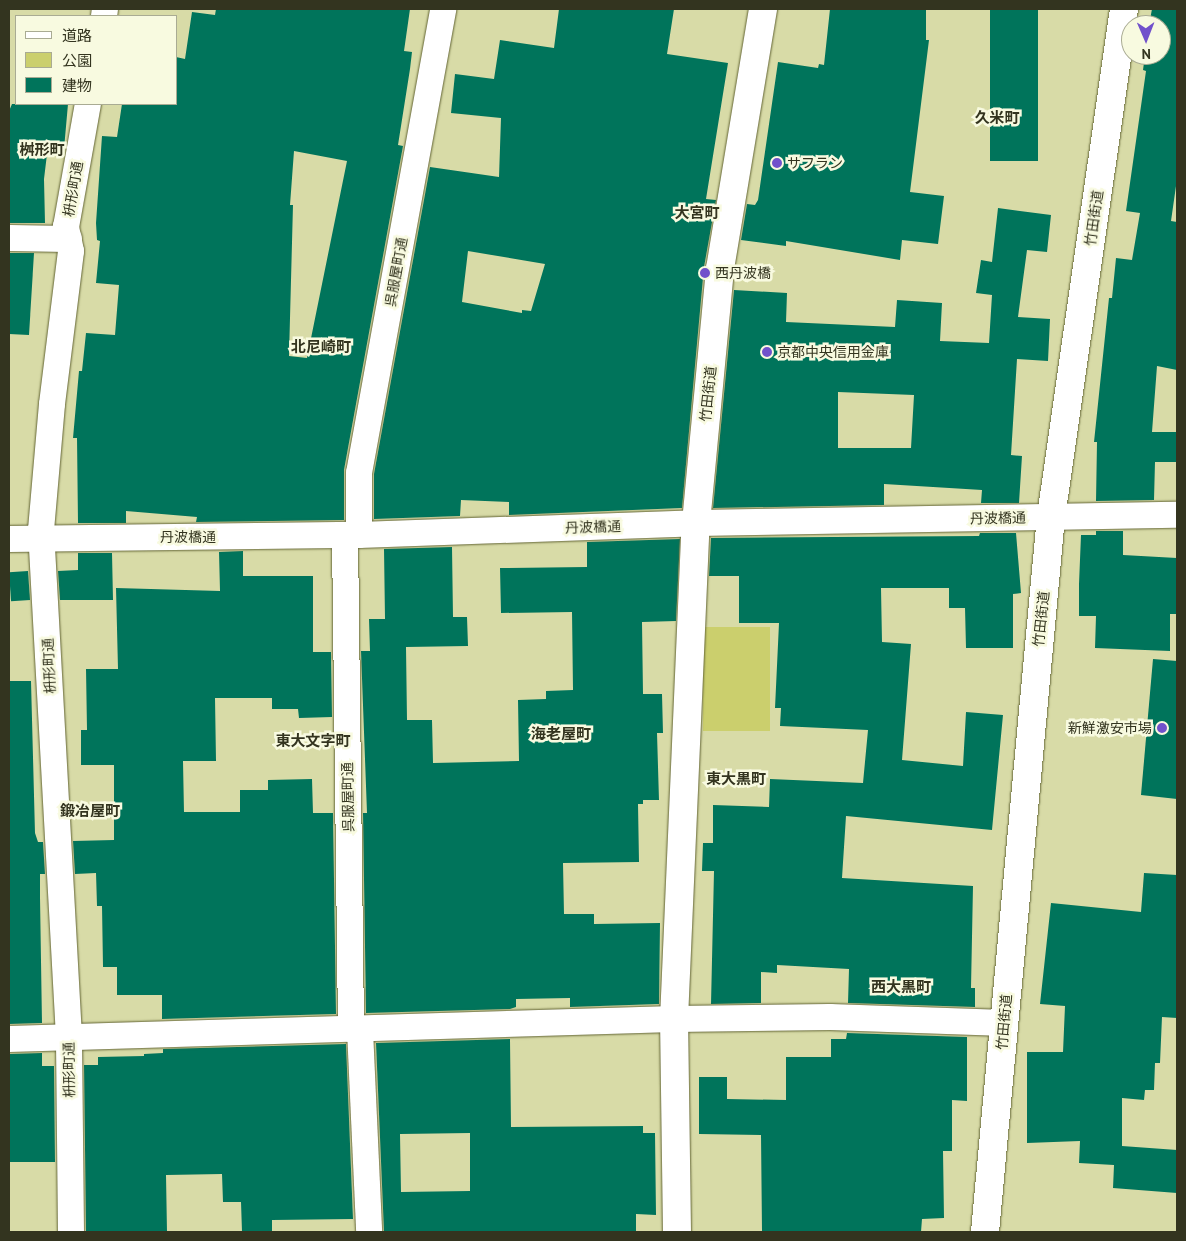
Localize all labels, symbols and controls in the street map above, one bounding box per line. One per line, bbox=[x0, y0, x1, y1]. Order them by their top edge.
legend bbox=[15, 15, 178, 105]
north arrow bbox=[1121, 15, 1171, 65]
text: 道路 bbox=[62, 26, 92, 45]
text: N bbox=[1141, 45, 1151, 63]
text: 公園 bbox=[62, 51, 92, 70]
text: 建物 bbox=[62, 76, 92, 95]
district label: 久米町 bbox=[975, 109, 1019, 127]
district label: 桝形町 bbox=[20, 141, 64, 159]
place label: サフラン bbox=[787, 155, 843, 171]
marker: サフラン bbox=[771, 157, 783, 169]
street label: 枡形町通 bbox=[60, 160, 86, 218]
street label: 竹田街道 bbox=[1082, 189, 1106, 247]
district label: 大宮町 bbox=[675, 204, 719, 222]
street label: 呉服屋町通 bbox=[382, 236, 410, 308]
place label: 西丹波橋 bbox=[715, 265, 771, 281]
marker: 西丹波橋 bbox=[699, 267, 711, 279]
district label: 北尼崎町 bbox=[291, 338, 351, 356]
place label: 京都中央信用金庫 bbox=[777, 344, 889, 360]
marker: 京都中央信用金庫 bbox=[761, 346, 773, 358]
street label: 竹田街道 bbox=[697, 365, 719, 423]
street label: 丹波橋通 bbox=[970, 509, 1026, 527]
street label: 丹波橋通 bbox=[565, 518, 621, 536]
street label: 丹波橋通 bbox=[160, 529, 216, 545]
street label: 竹田街道 bbox=[1030, 590, 1052, 648]
street label: 枡形町通 bbox=[39, 638, 59, 694]
place label: 新鮮激安市場 bbox=[1068, 720, 1152, 736]
marker: 新鮮激安市場 bbox=[1156, 722, 1168, 734]
district label: 海老屋町 bbox=[531, 725, 591, 743]
district label: 東大文字町 bbox=[276, 732, 350, 750]
street label: 呉服屋町通 bbox=[339, 762, 357, 832]
district label: 東大黒町 bbox=[706, 770, 766, 788]
district label: 鍛冶屋町 bbox=[60, 802, 120, 820]
district label: 西大黒町 bbox=[871, 978, 931, 996]
street label: 竹田街道 bbox=[993, 993, 1015, 1051]
street label: 枡形町通 bbox=[60, 1042, 78, 1098]

